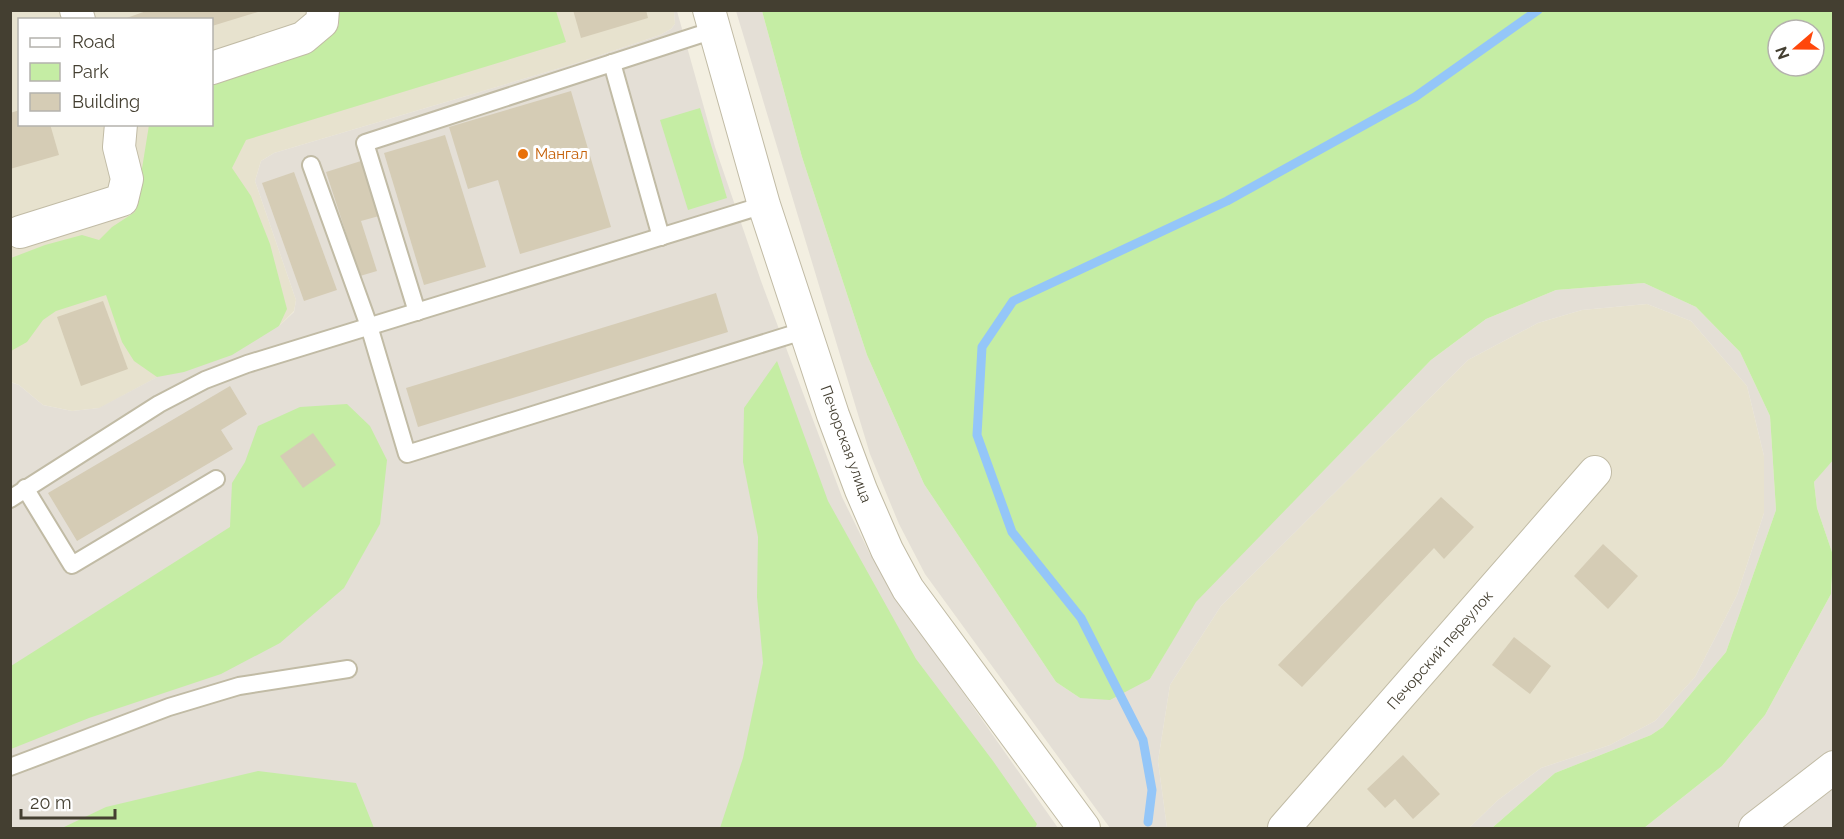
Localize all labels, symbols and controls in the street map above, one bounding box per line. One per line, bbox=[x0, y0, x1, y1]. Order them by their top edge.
legend bbox=[18, 18, 213, 126]
north arrow bbox=[1766, 18, 1826, 78]
text: Road bbox=[72, 31, 115, 52]
text: N bbox=[1771, 44, 1793, 62]
text: Park bbox=[72, 61, 109, 82]
text: Building bbox=[72, 91, 140, 112]
place label: Мангал bbox=[535, 145, 588, 163]
marker: Мангал bbox=[516, 147, 530, 161]
street label: Печорская улица bbox=[816, 383, 876, 505]
street label: Печорский переулок bbox=[1383, 587, 1497, 713]
scale bar bbox=[21, 782, 116, 820]
text: 20 m bbox=[30, 792, 72, 813]

